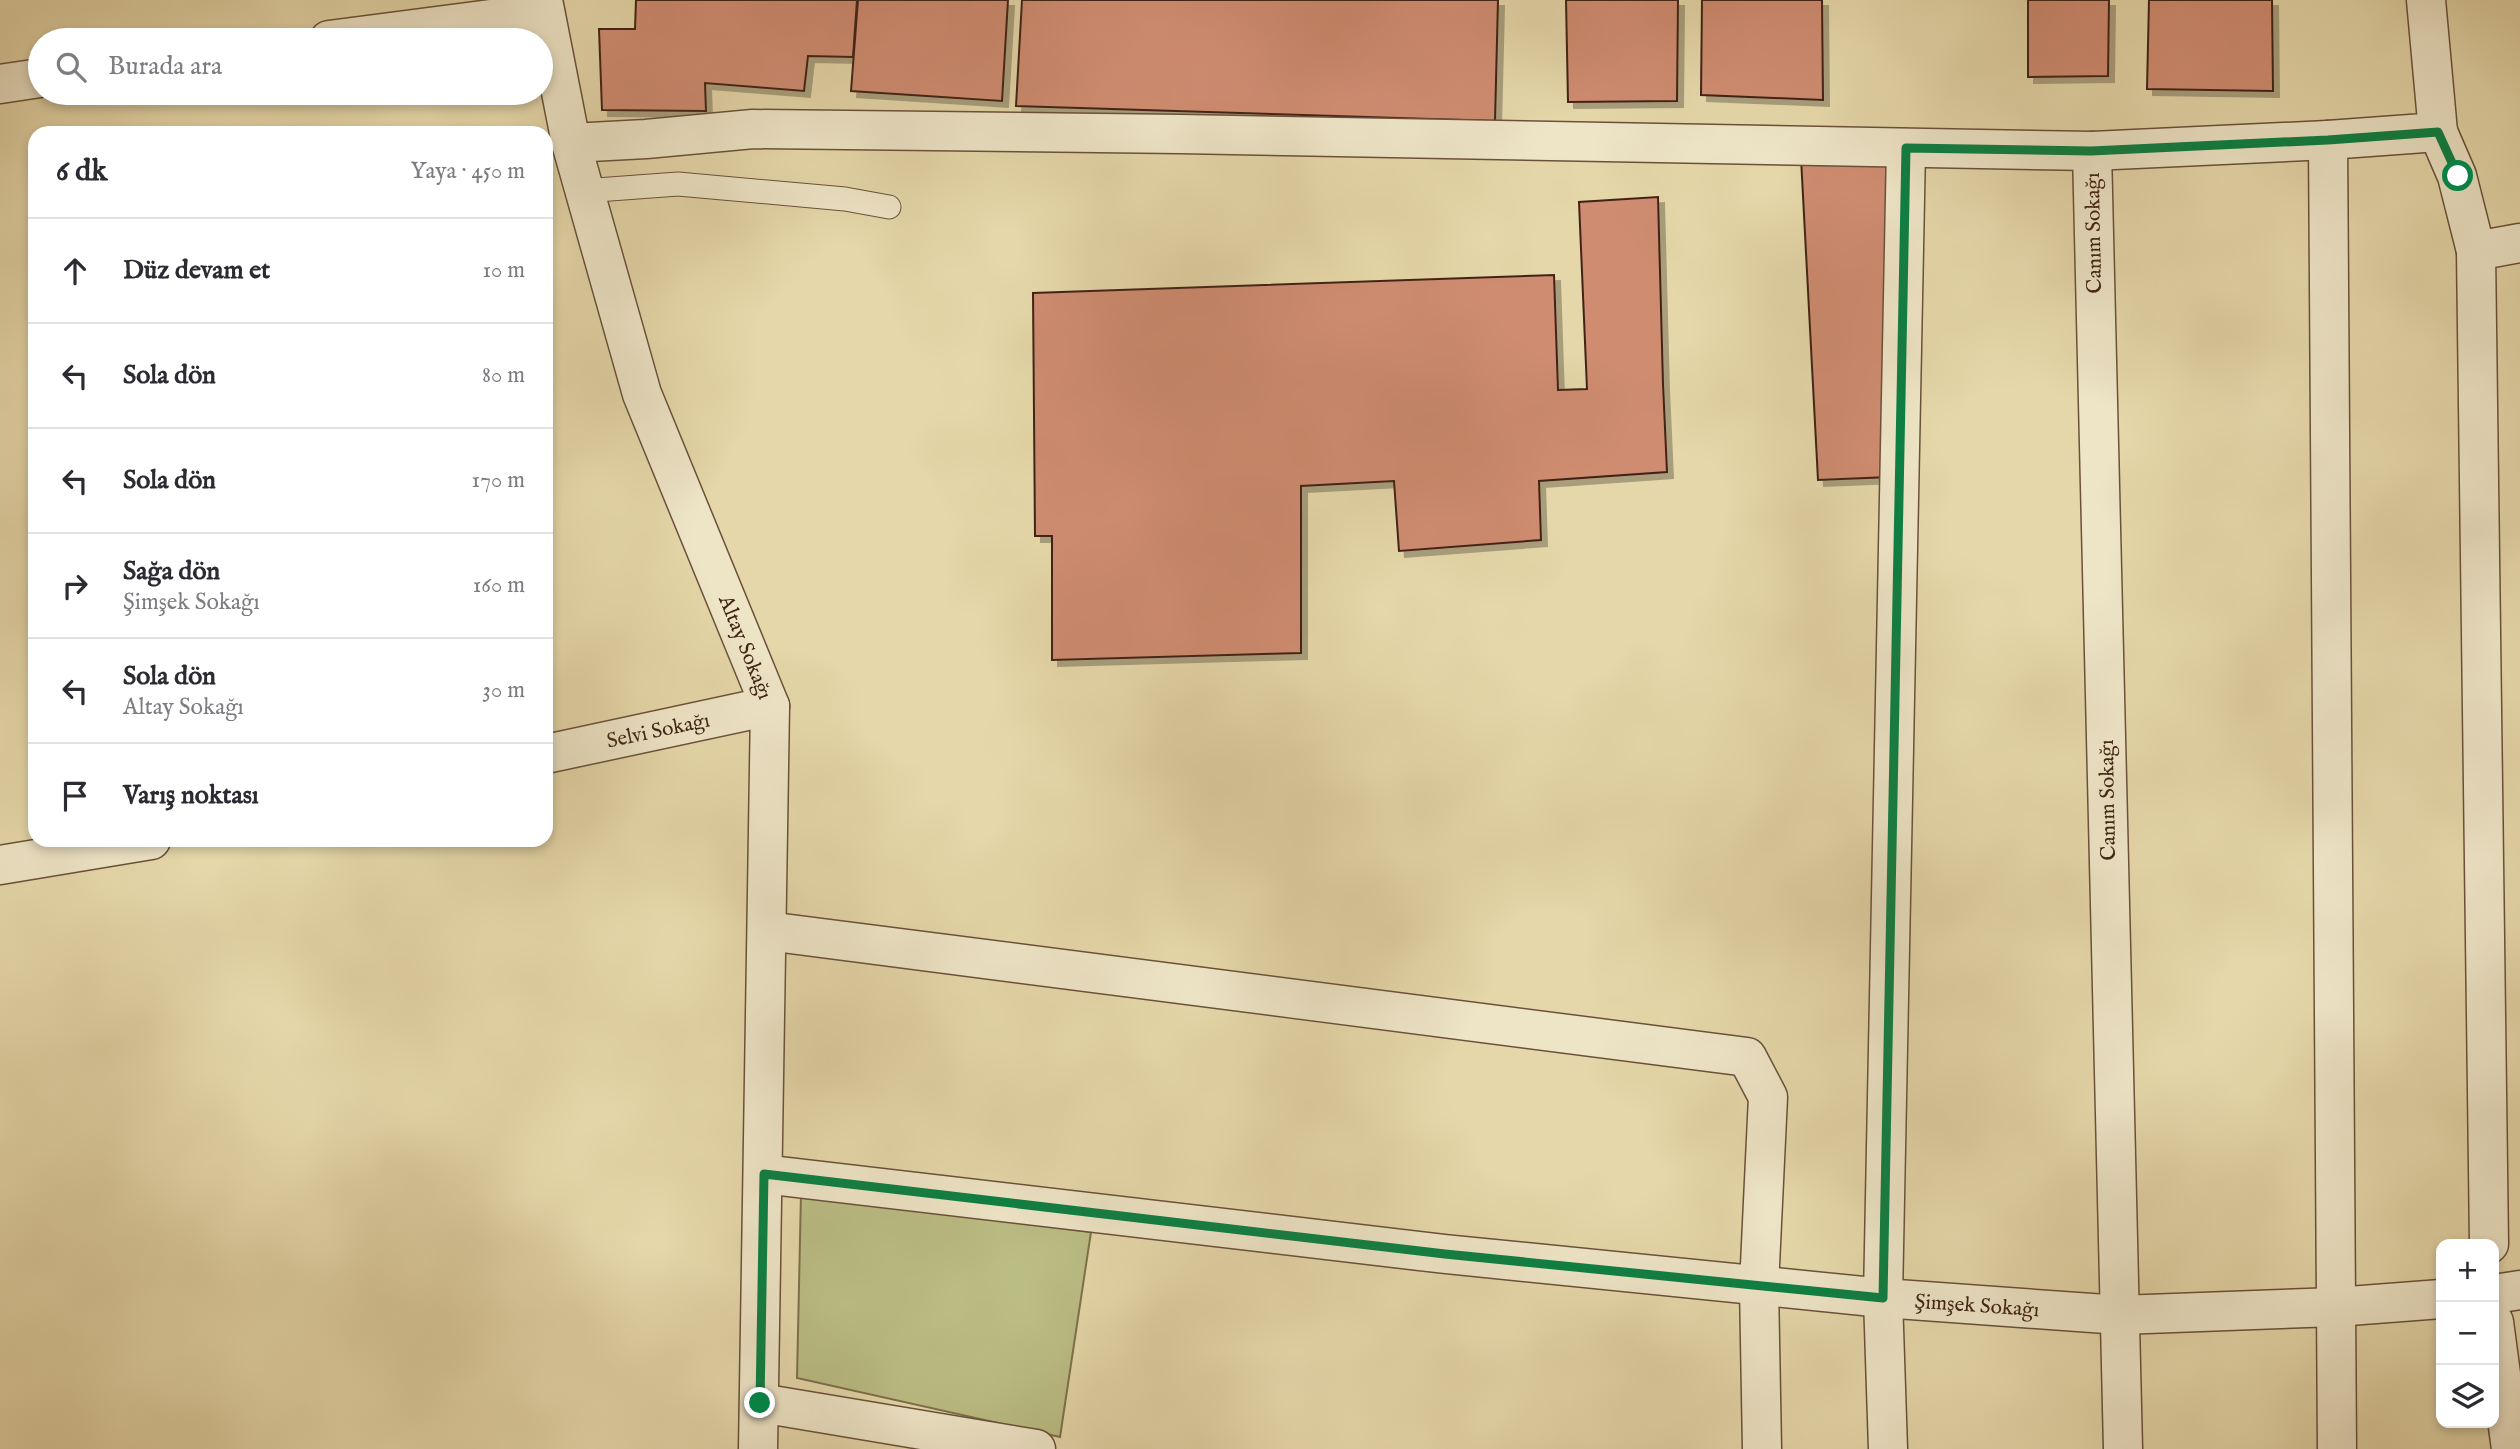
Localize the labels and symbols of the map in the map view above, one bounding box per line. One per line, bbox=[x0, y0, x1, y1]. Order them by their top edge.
route start bbox=[2442, 160, 2473, 191]
street label: Canım Sokağı bbox=[2080, 172, 2109, 294]
street label: Altay Sokağı bbox=[711, 590, 778, 704]
street label: Selvi Sokağı bbox=[604, 707, 712, 756]
street label: Canım Sokağı bbox=[2094, 739, 2123, 861]
street label: Şimşek Sokağı bbox=[1914, 1289, 2040, 1324]
route end bbox=[744, 1387, 775, 1418]

